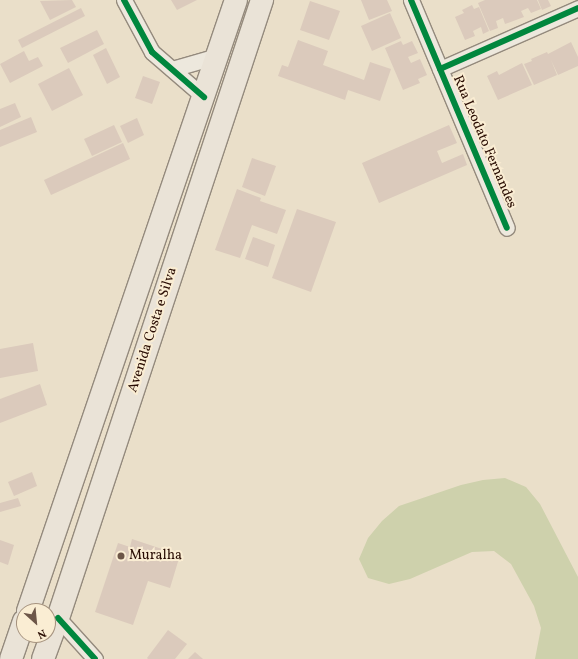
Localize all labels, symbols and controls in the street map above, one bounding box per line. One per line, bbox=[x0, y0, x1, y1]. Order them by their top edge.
street label: Rua Leodato Fernandes bbox=[448, 73, 520, 211]
street label: Avenida Costa e Silva bbox=[125, 265, 181, 395]
place label: Muralha bbox=[129, 548, 182, 564]
marker: Muralha bbox=[116, 551, 126, 561]
north arrow bbox=[16, 603, 56, 643]
text: N bbox=[34, 625, 48, 642]

